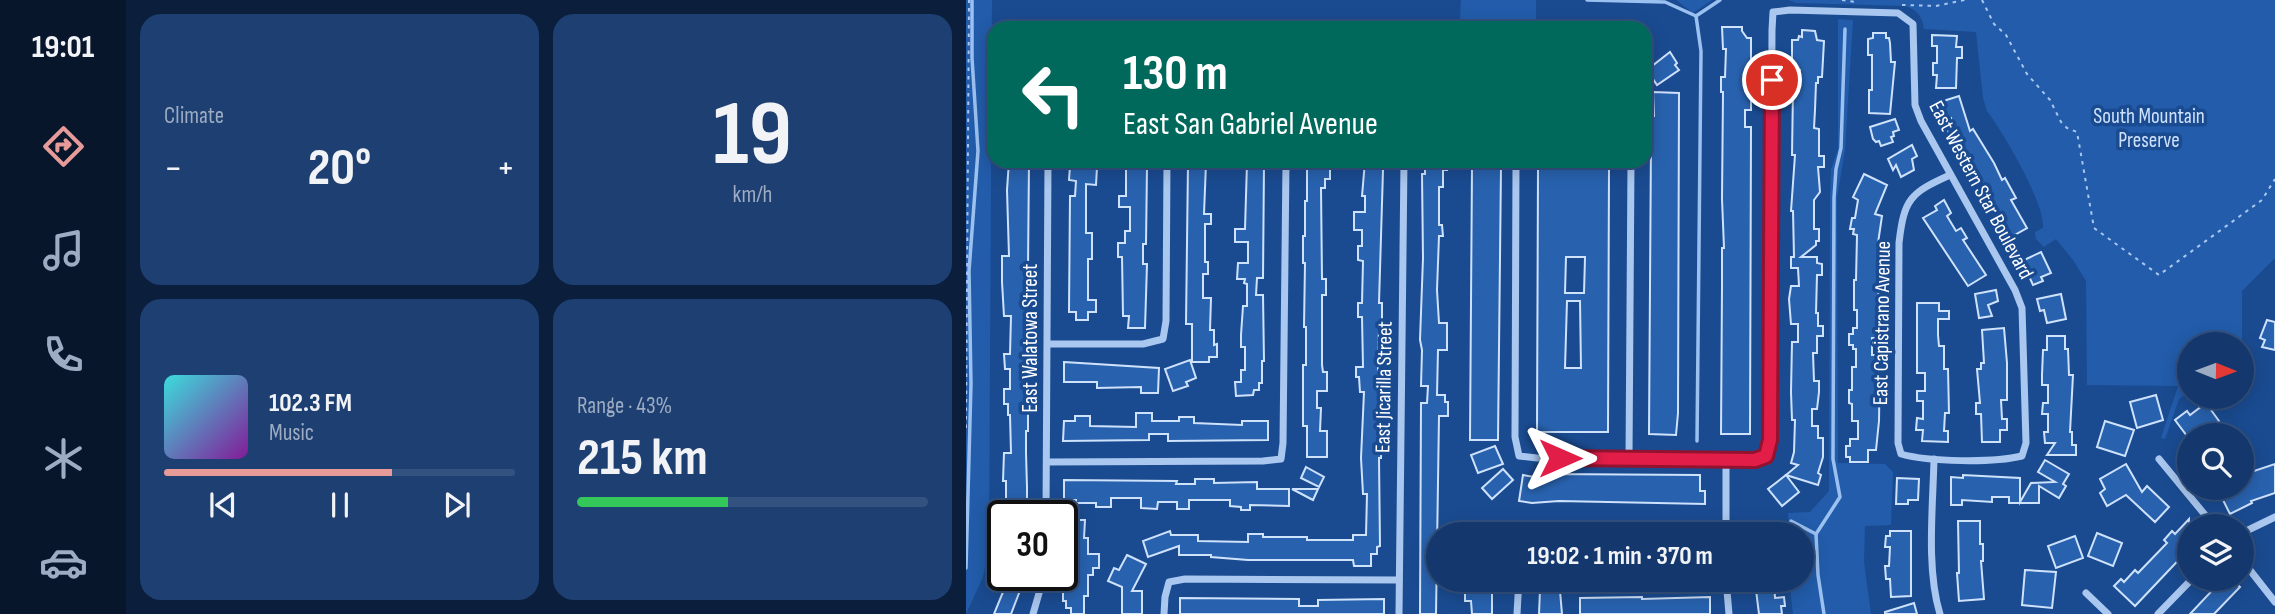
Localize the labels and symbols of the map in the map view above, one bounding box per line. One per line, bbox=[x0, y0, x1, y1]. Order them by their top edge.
pin bbox=[1742, 50, 1802, 110]
street label: East Western Star Boulevard bbox=[1923, 97, 2039, 283]
park label: South Mountain Preserve bbox=[2093, 104, 2205, 153]
street label: East Capistrano Avenue bbox=[1868, 241, 1896, 405]
street label: East Walatowa Street bbox=[1018, 264, 1043, 413]
street label: East Jicarilla Street bbox=[1370, 321, 1398, 453]
north arrow bbox=[2177, 332, 2254, 410]
position arrow bbox=[1523, 421, 1597, 495]
speed limit sign: 30 bbox=[987, 500, 1078, 591]

